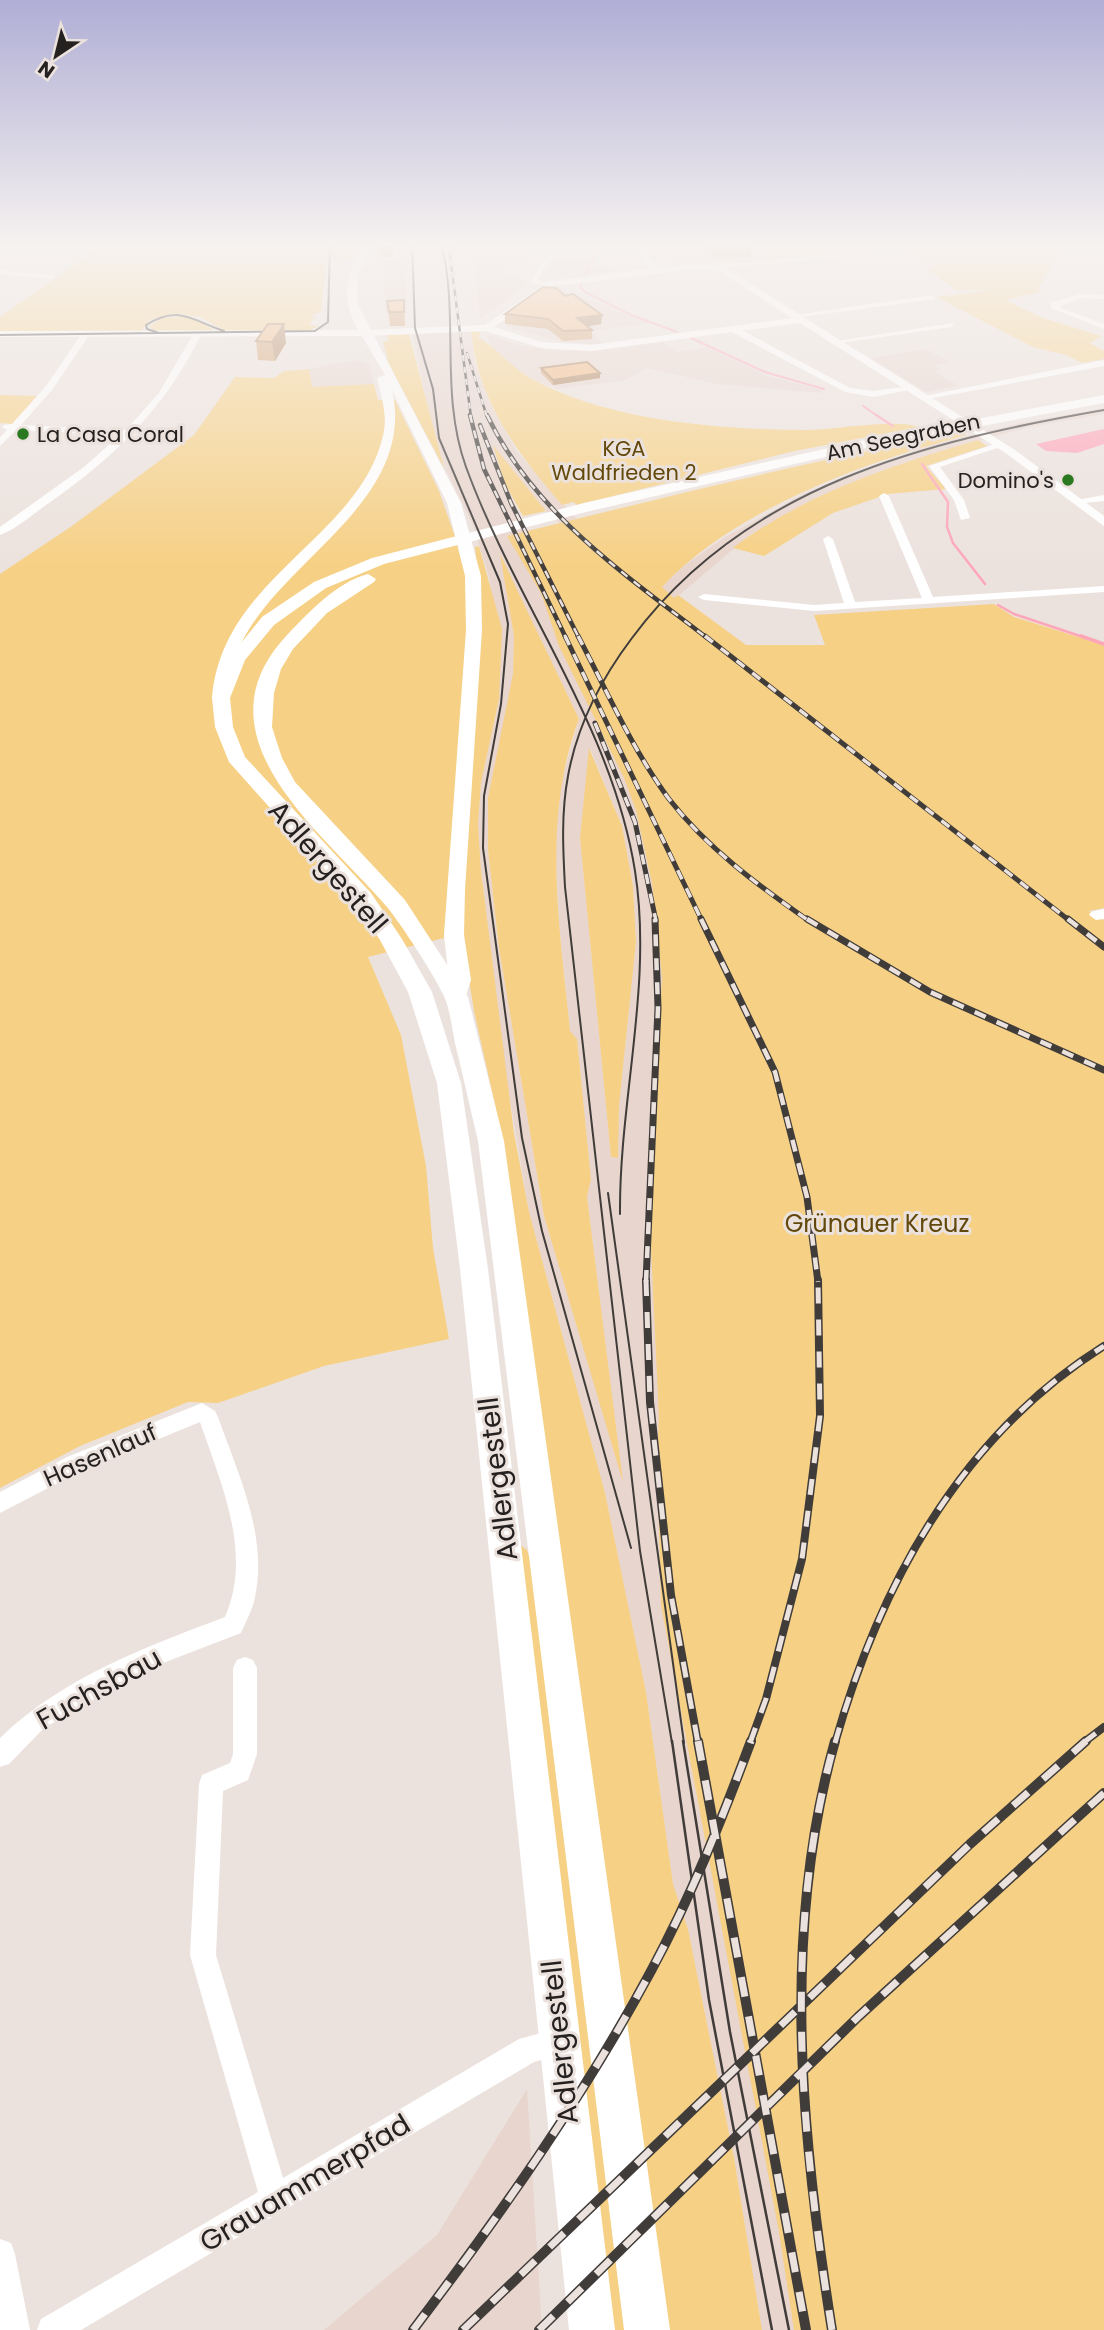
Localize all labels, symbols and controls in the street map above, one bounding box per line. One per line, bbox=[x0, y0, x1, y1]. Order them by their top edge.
north arrow bbox=[21, 21, 91, 91]
text: N bbox=[33, 54, 60, 85]
street label: Am Seegraben bbox=[823, 407, 983, 467]
place label: La Casa Coral bbox=[37, 420, 184, 449]
marker: La Casa Coral bbox=[15, 426, 31, 442]
park label: KGA Waldfrieden 2 bbox=[551, 434, 697, 487]
place label: Domino's bbox=[958, 466, 1054, 495]
marker: Domino's bbox=[1060, 472, 1076, 488]
street label: Adlergestell bbox=[259, 792, 397, 942]
park label: Grünauer Kreuz bbox=[785, 1207, 969, 1240]
street label: Adlergestell bbox=[469, 1395, 527, 1563]
street label: Hasenlauf bbox=[38, 1415, 162, 1495]
street label: Fuchsbau bbox=[29, 1639, 169, 1739]
street label: Adlergestell bbox=[532, 1958, 588, 2126]
street label: Grauammerpfad bbox=[192, 2105, 418, 2261]

